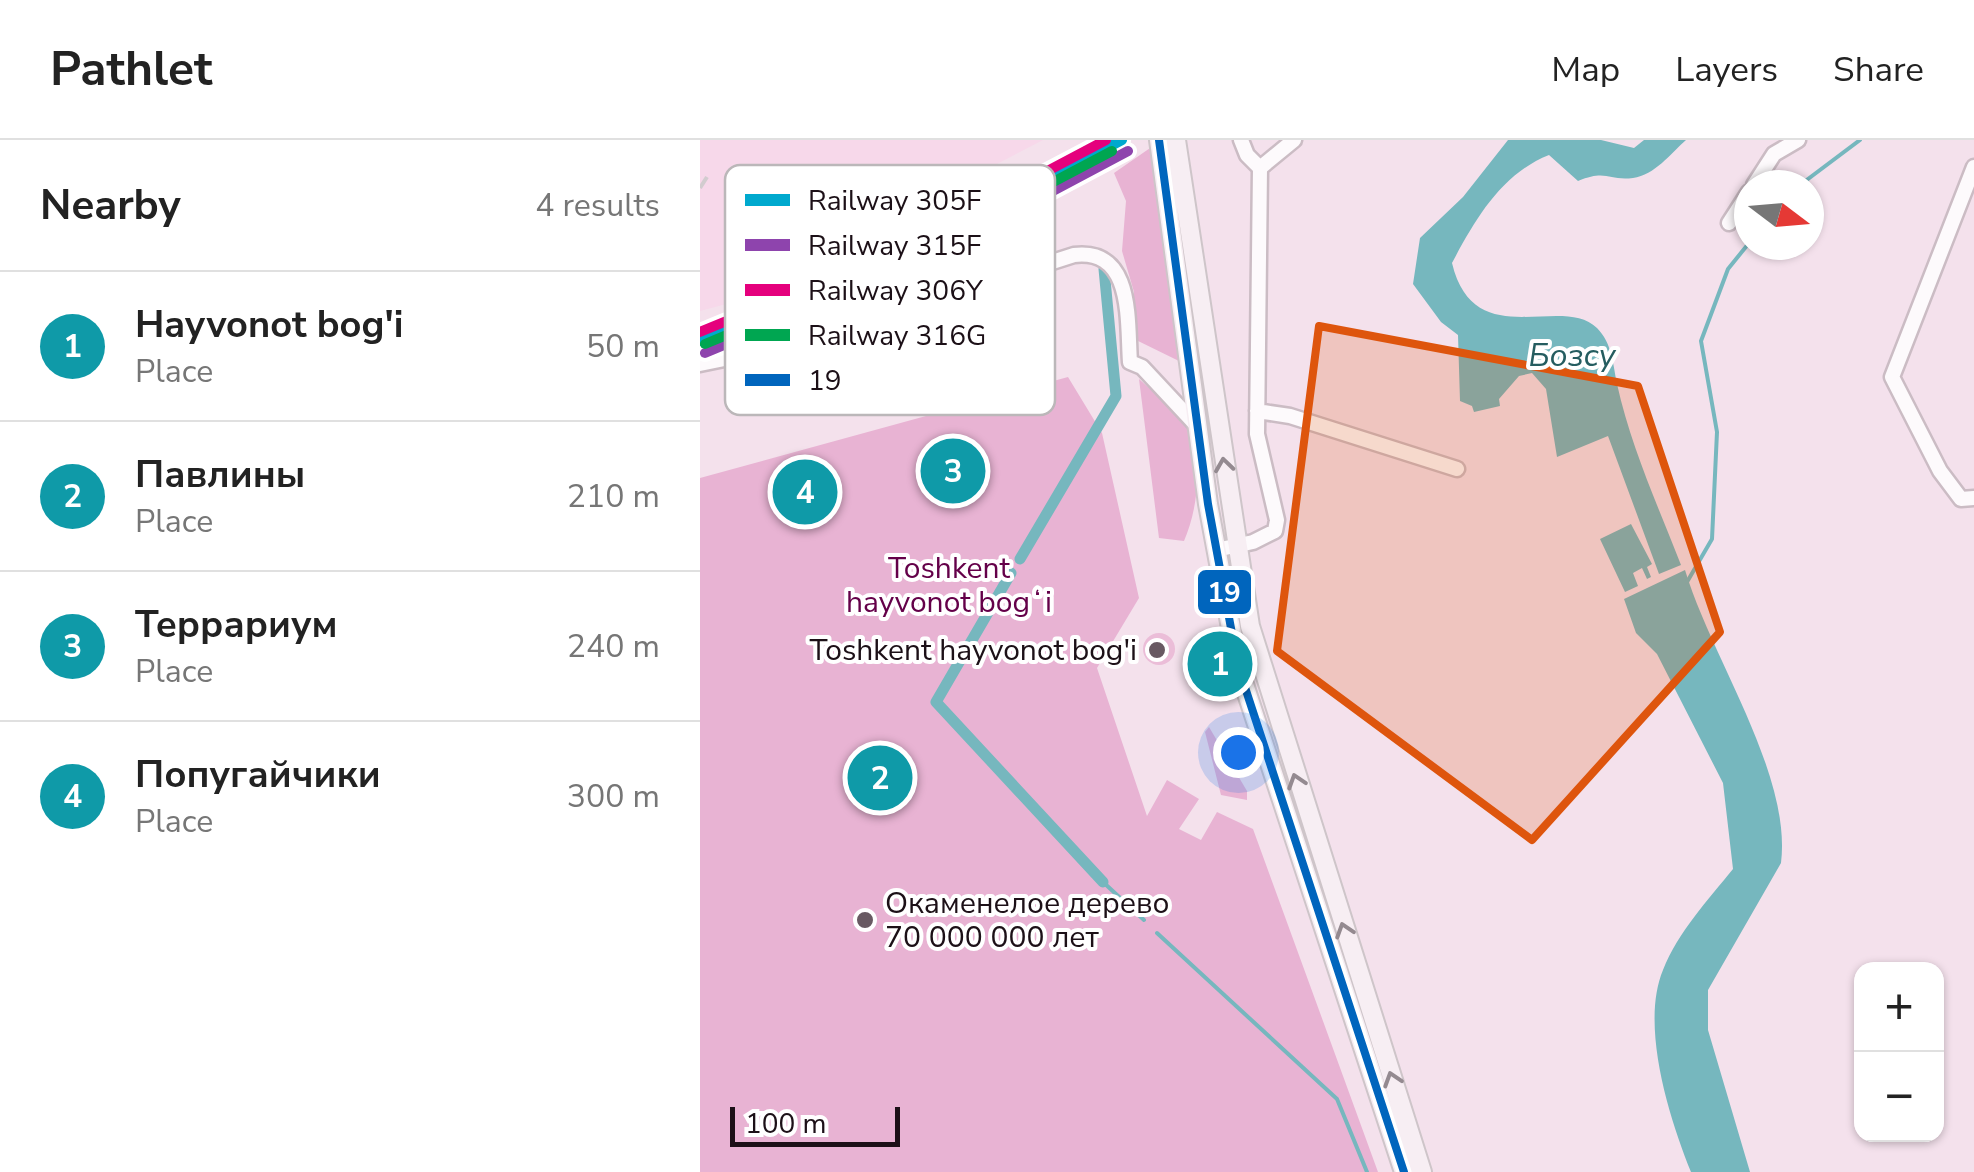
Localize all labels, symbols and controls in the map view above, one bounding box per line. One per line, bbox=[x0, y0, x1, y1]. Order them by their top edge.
text: Pathlet bbox=[50, 36, 212, 102]
text: Map bbox=[1551, 46, 1620, 93]
text: Layers bbox=[1675, 46, 1778, 93]
text: Share bbox=[1833, 46, 1924, 93]
legend bbox=[725, 165, 1055, 415]
north arrow bbox=[1734, 170, 1824, 260]
text: Nearby bbox=[40, 177, 181, 234]
text: Railway 305F bbox=[808, 182, 981, 220]
text: 4 results bbox=[535, 184, 660, 227]
text: Railway 315F bbox=[808, 227, 981, 265]
text: Railway 306Y bbox=[808, 272, 984, 310]
text: Hayvonot bog'i bbox=[135, 299, 403, 350]
text: Railway 316G bbox=[808, 317, 986, 355]
text: 1 bbox=[63, 325, 82, 368]
text: 50 m bbox=[586, 325, 660, 368]
water label: Бозсу bbox=[1528, 334, 1617, 377]
text: Place bbox=[135, 350, 213, 393]
text: 19 bbox=[808, 362, 842, 400]
pin: 3 bbox=[920, 434, 986, 508]
text: Павлины bbox=[135, 449, 305, 500]
pin: 4 bbox=[772, 454, 838, 530]
one-way arrow bbox=[1215, 457, 1236, 474]
text: 2 bbox=[63, 475, 82, 518]
text: 210 m bbox=[567, 475, 660, 518]
text: Place bbox=[135, 500, 213, 543]
park label: Toshkent hayvonot bogʻi bbox=[846, 548, 1052, 623]
line badge: 19 bbox=[1196, 568, 1253, 616]
text: 19 bbox=[1207, 574, 1241, 612]
text: Террариум bbox=[135, 599, 338, 650]
text: 3 bbox=[63, 625, 82, 668]
text: 240 m bbox=[567, 625, 660, 668]
pin: 1 bbox=[1188, 626, 1252, 702]
place label: Toshkent hayvonot bog'i bbox=[809, 630, 1137, 671]
marker: Toshkent hayvonot bog'i bbox=[1146, 639, 1168, 661]
text: Place bbox=[135, 650, 213, 693]
your location bbox=[1213, 727, 1264, 778]
pin: 2 bbox=[848, 740, 912, 816]
text: Попугайчики bbox=[135, 749, 381, 800]
one-way arrow bbox=[1288, 774, 1308, 791]
text: 4 bbox=[63, 775, 82, 818]
text: 300 m bbox=[567, 775, 660, 818]
text: Place bbox=[135, 800, 213, 843]
place label: Окаменелое дерево 70 000 000 лет bbox=[885, 883, 1170, 958]
marker: Окаменелое дерево 70 000 000 лет bbox=[854, 909, 876, 931]
one-way arrow bbox=[1336, 923, 1356, 940]
map controls bbox=[1854, 962, 1944, 1142]
button: + bbox=[1854, 962, 1944, 1052]
button: − bbox=[1854, 1052, 1944, 1142]
one-way arrow bbox=[1384, 1072, 1404, 1089]
scale bar bbox=[730, 1102, 900, 1146]
text: 100 m bbox=[745, 1105, 827, 1143]

